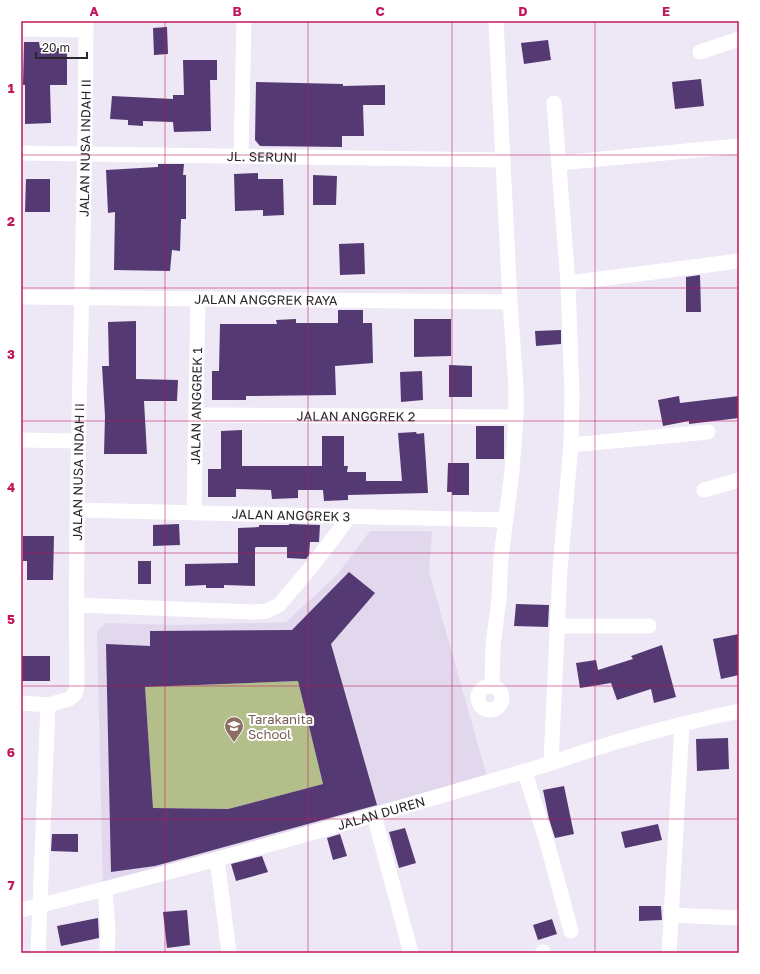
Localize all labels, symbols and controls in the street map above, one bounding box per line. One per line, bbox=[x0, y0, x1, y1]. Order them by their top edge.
text: A bbox=[89, 3, 99, 19]
text: B bbox=[232, 3, 242, 19]
text: C bbox=[375, 3, 385, 19]
text: D bbox=[518, 3, 528, 19]
text: E bbox=[662, 3, 670, 19]
scale bar bbox=[36, 34, 87, 60]
text: 20 m bbox=[42, 40, 70, 55]
street label: JALAN NUSA INDAH II bbox=[76, 79, 94, 217]
text: 1 bbox=[8, 80, 15, 96]
street label: JL. SERUNI bbox=[227, 148, 297, 165]
text: 2 bbox=[7, 213, 15, 229]
street label: JALAN ANGGREK RAYA bbox=[194, 291, 338, 308]
text: 3 bbox=[7, 346, 15, 362]
street label: JALAN ANGGREK 1 bbox=[187, 347, 205, 465]
street label: JALAN NUSA INDAH II bbox=[69, 403, 87, 541]
street label: JALAN ANGGREK 2 bbox=[297, 408, 415, 424]
text: 4 bbox=[7, 479, 15, 495]
street label: JALAN ANGGREK 3 bbox=[231, 506, 351, 524]
text: 5 bbox=[7, 611, 15, 627]
place label: Tarakanita School bbox=[248, 711, 313, 742]
school or university icon: Tarakanita School bbox=[223, 715, 245, 743]
text: 6 bbox=[7, 744, 15, 760]
street label: JALAN DUREN bbox=[335, 793, 427, 833]
text: 7 bbox=[7, 877, 15, 893]

